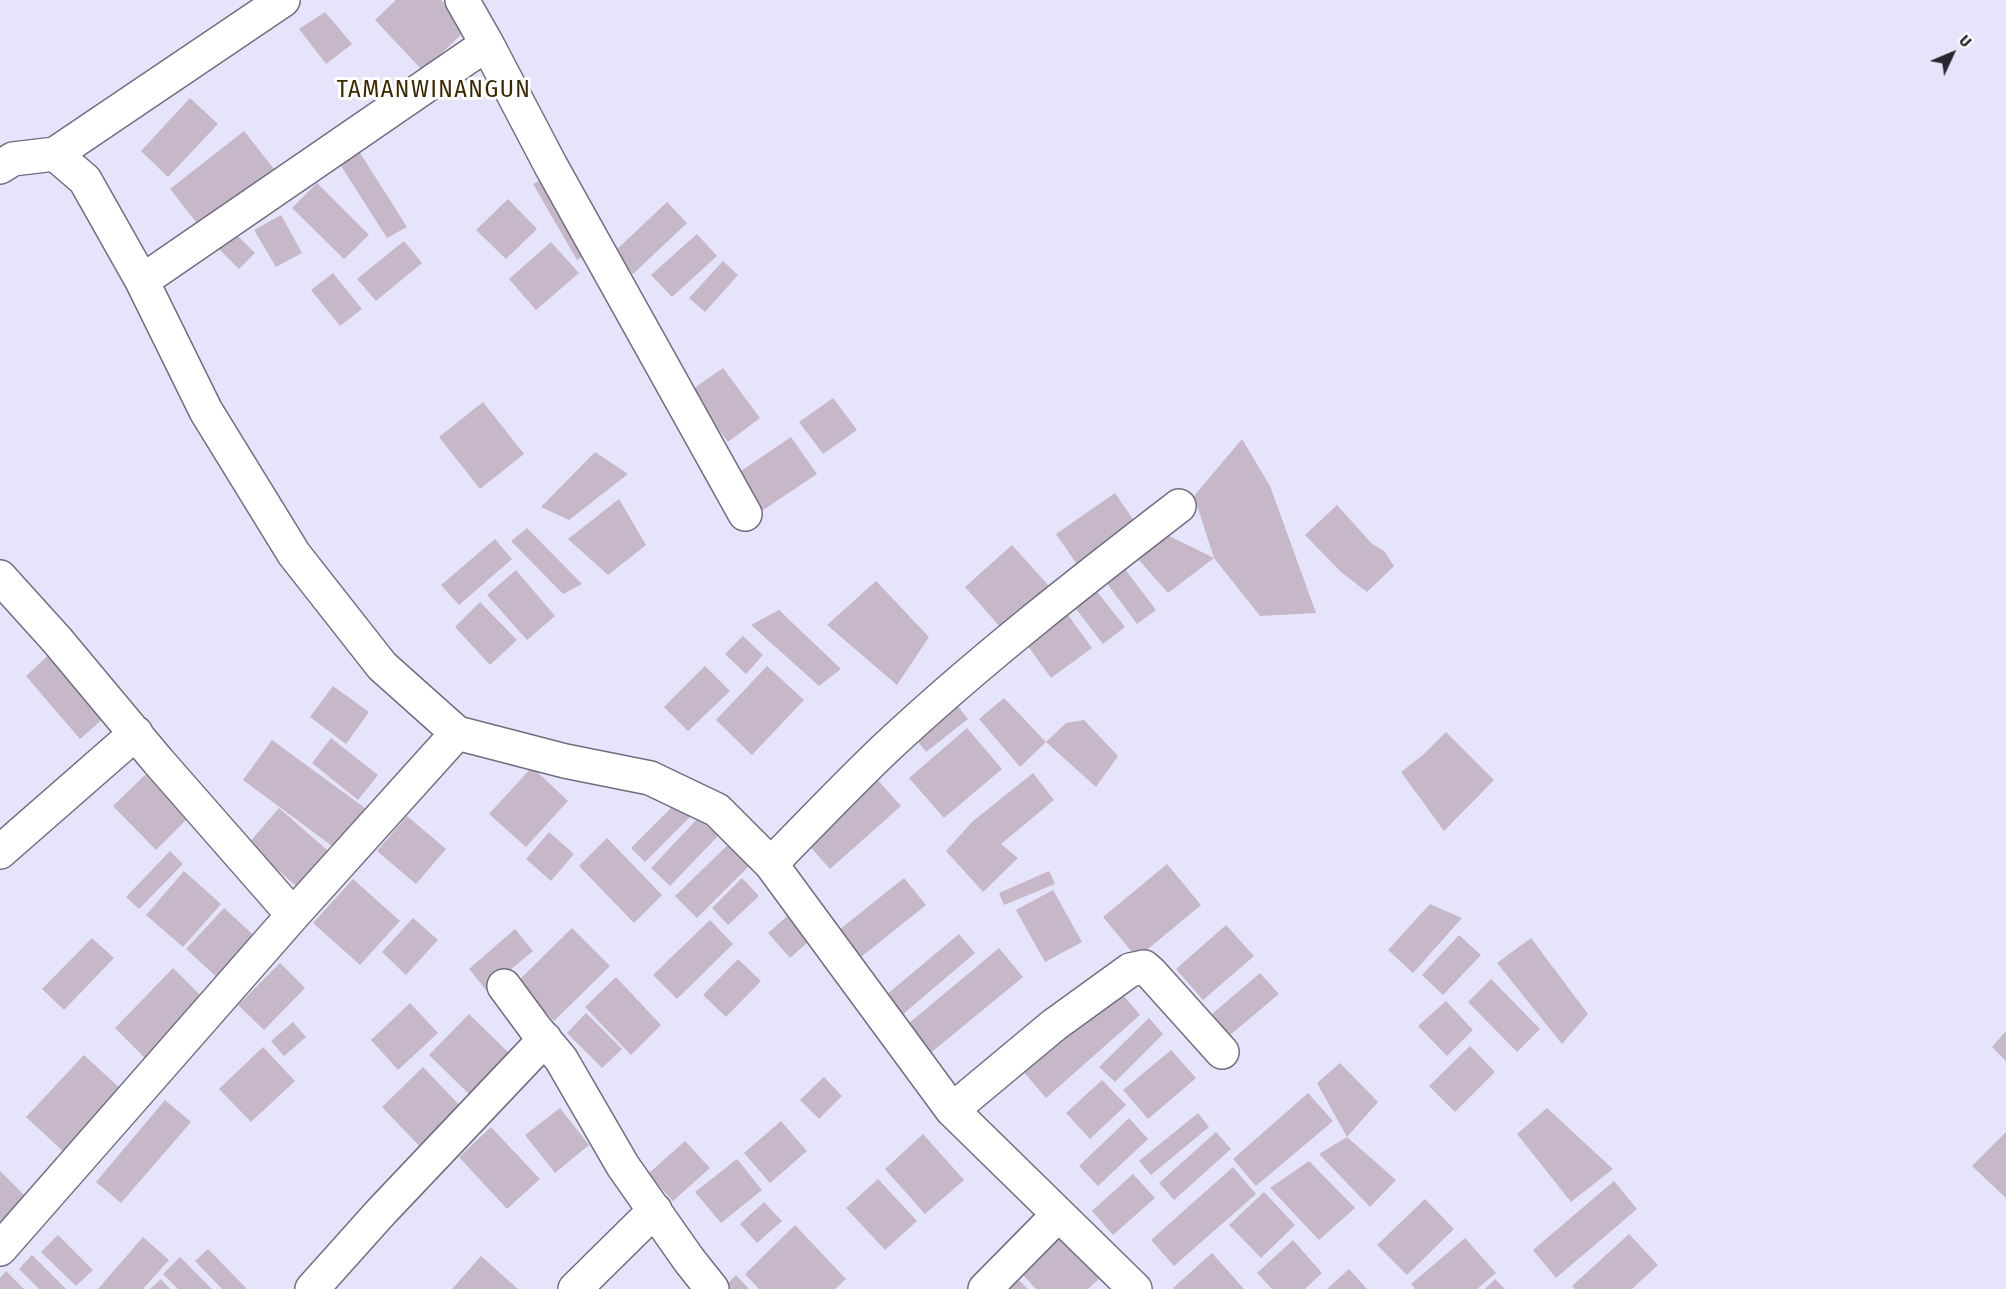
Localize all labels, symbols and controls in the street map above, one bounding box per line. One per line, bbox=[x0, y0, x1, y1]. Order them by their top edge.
north arrow bbox=[1922, 24, 1982, 84]
text: U bbox=[1955, 31, 1975, 51]
district label: TAMANWINANGUN bbox=[337, 76, 531, 104]

